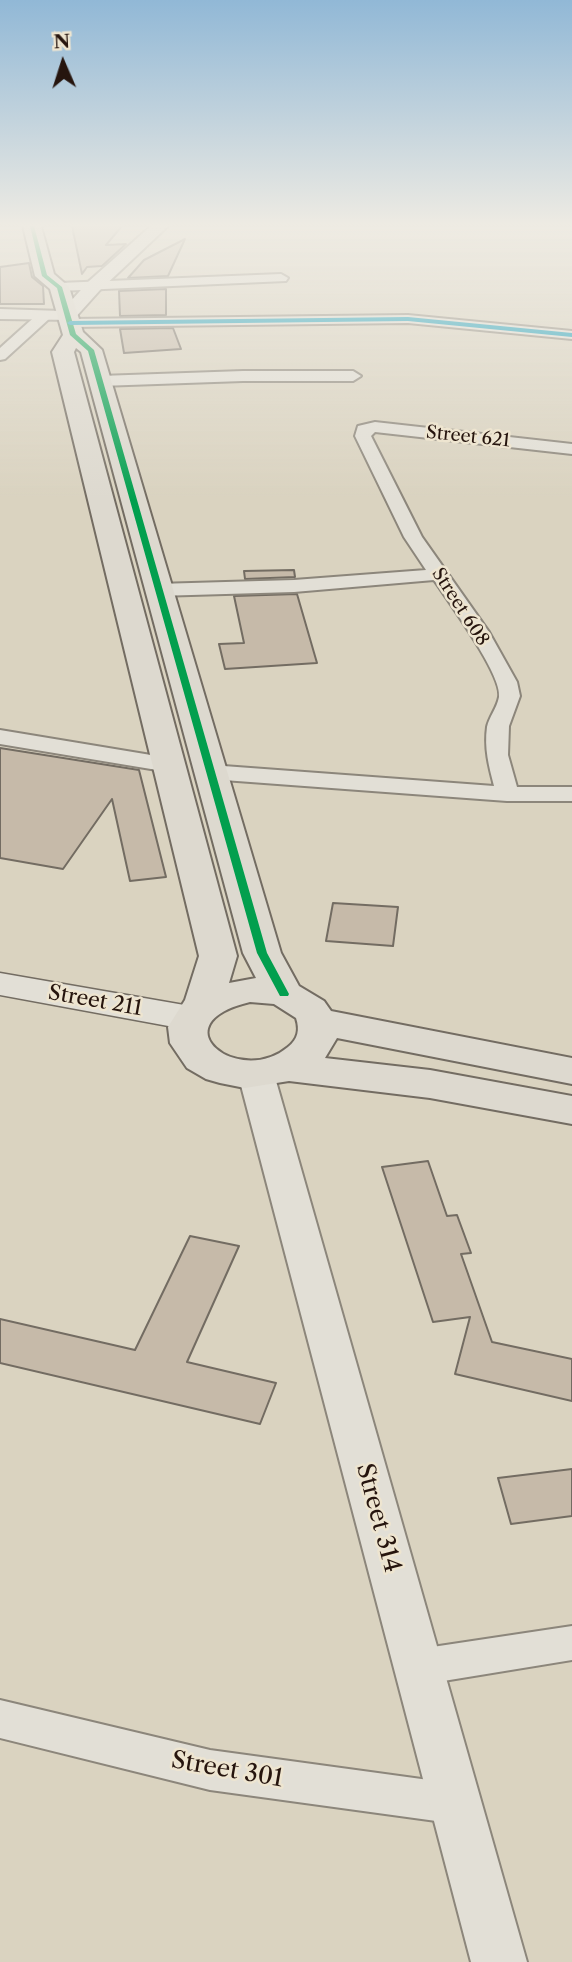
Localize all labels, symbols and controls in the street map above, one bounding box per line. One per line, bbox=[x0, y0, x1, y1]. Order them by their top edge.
north arrow bbox=[28, 28, 98, 98]
text: N bbox=[53, 30, 71, 53]
street label: Street 621 bbox=[425, 422, 511, 452]
street label: Street 608 bbox=[427, 564, 493, 650]
street label: Street 211 bbox=[46, 980, 144, 1022]
street label: Street 314 bbox=[350, 1460, 406, 1576]
street label: Street 301 bbox=[169, 1746, 285, 1794]

